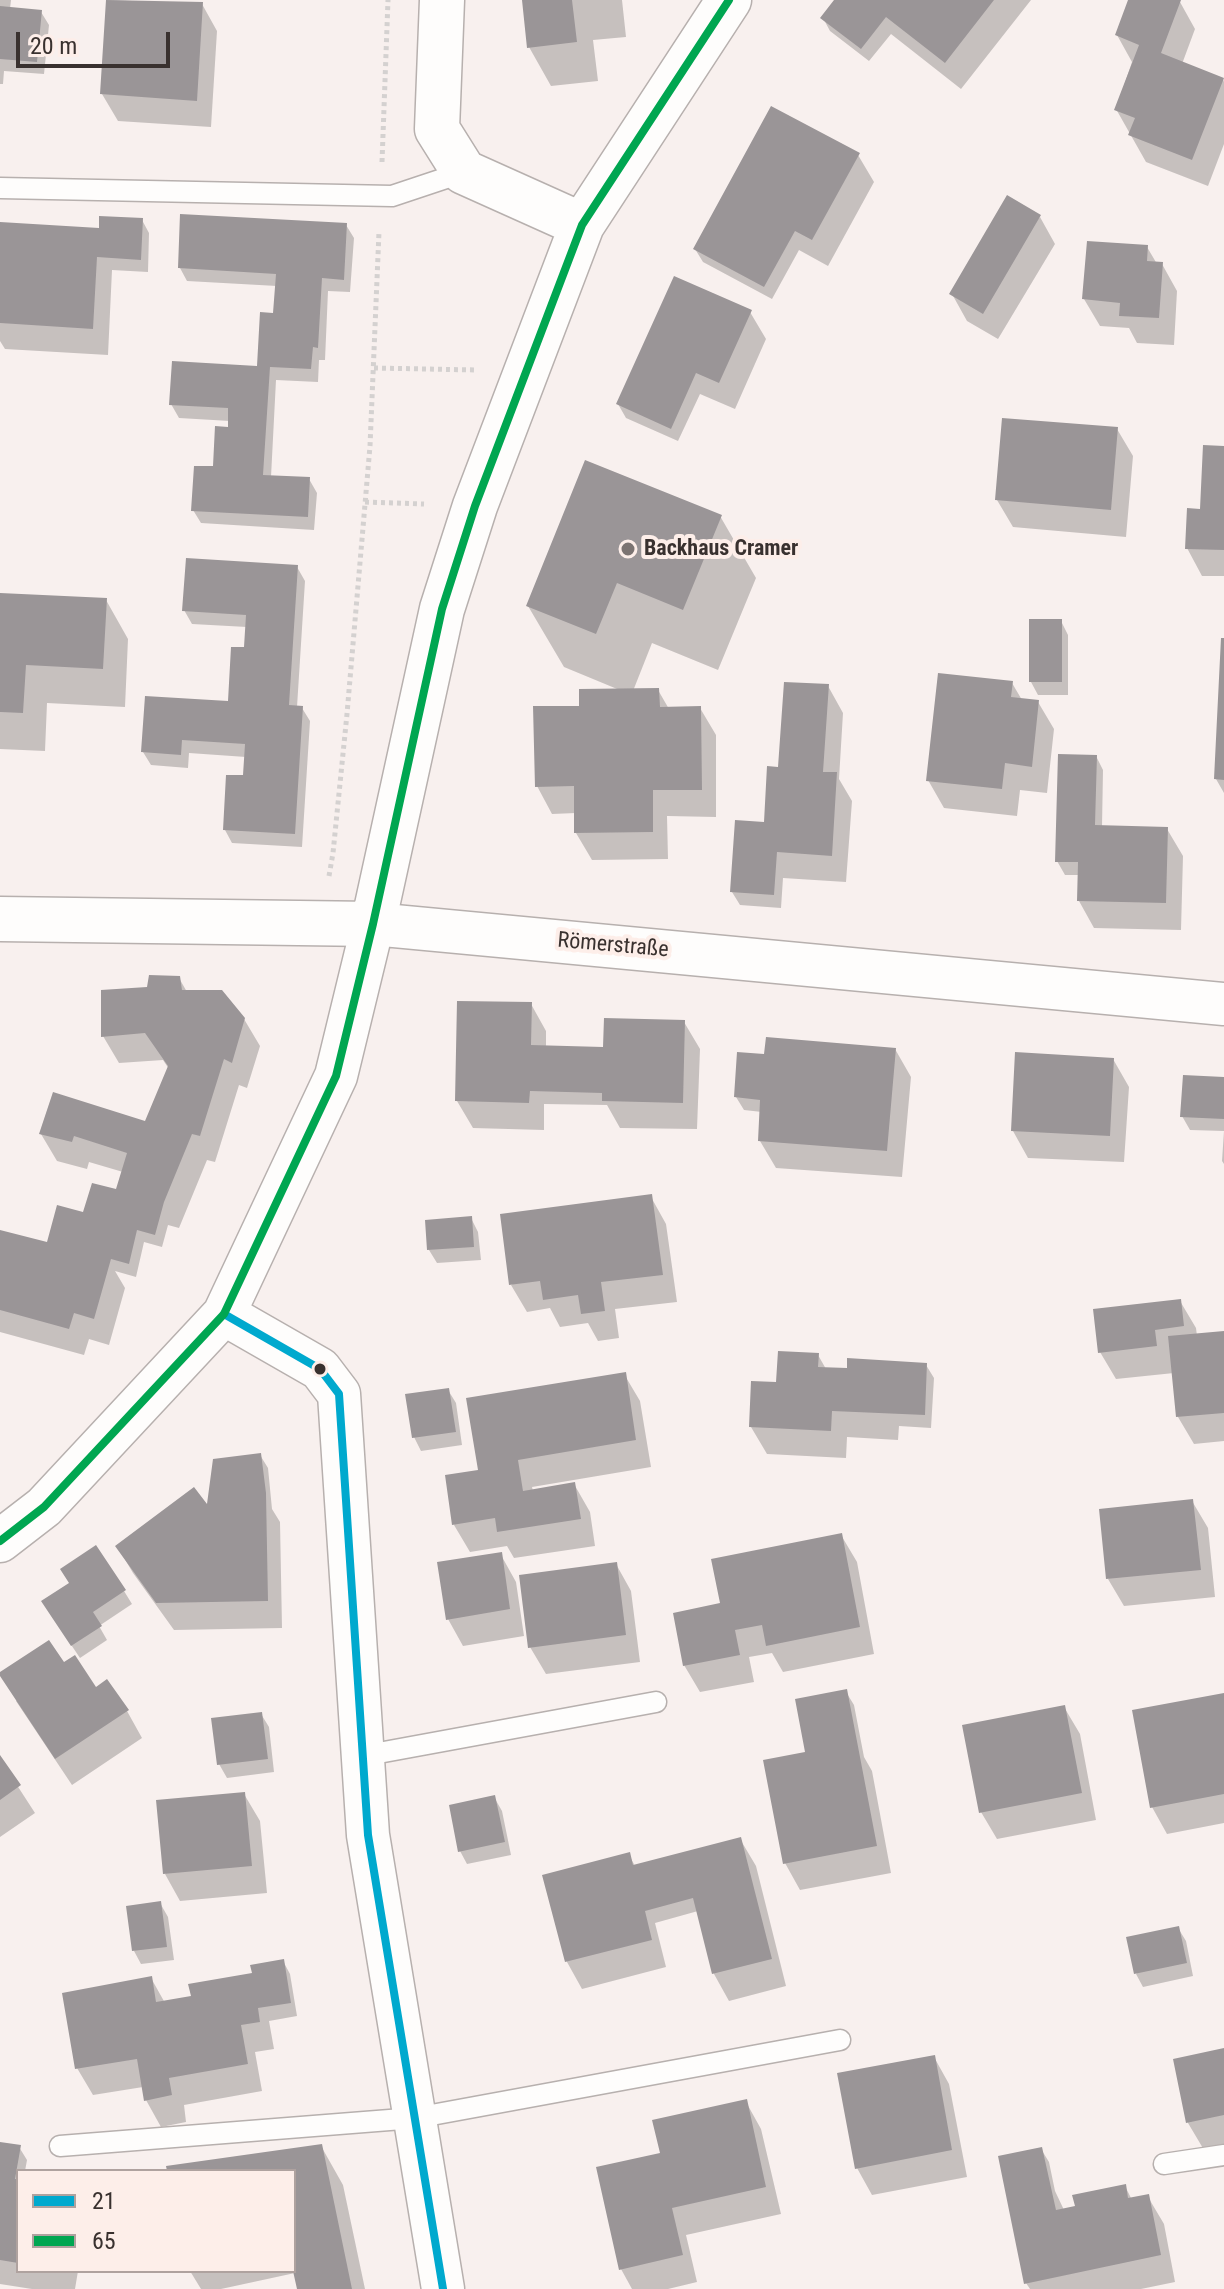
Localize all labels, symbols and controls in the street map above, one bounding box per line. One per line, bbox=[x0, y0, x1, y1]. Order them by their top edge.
scale bar bbox=[20, 16, 174, 66]
text: 20 m bbox=[30, 32, 77, 60]
place label: Backhaus Cramer bbox=[644, 536, 798, 562]
marker: Backhaus Cramer bbox=[619, 540, 637, 558]
street label: Römerstraße bbox=[556, 928, 670, 964]
unlabelled marker bbox=[312, 1361, 328, 1377]
legend bbox=[16, 2169, 296, 2273]
text: 21 bbox=[92, 2187, 116, 2215]
text: 65 bbox=[92, 2227, 116, 2255]

